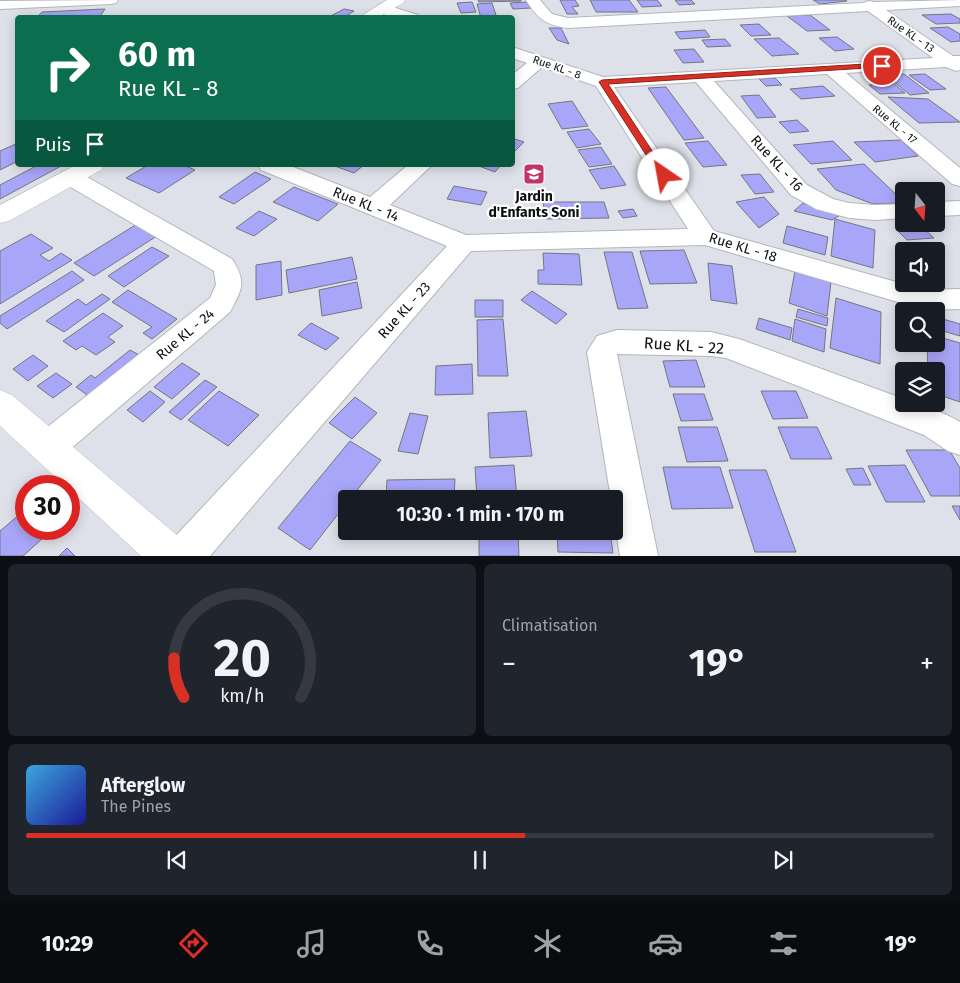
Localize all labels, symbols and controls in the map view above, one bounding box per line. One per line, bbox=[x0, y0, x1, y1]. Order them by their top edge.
street label: Rue KL - 13 bbox=[885, 13, 937, 55]
text: 60 m bbox=[118, 33, 196, 75]
icon: right bbox=[35, 35, 100, 100]
pin bbox=[861, 45, 903, 87]
icon: arrive bbox=[868, 52, 896, 80]
street label: Rue KL - 8 bbox=[531, 53, 583, 82]
text: Rue KL - 8 bbox=[118, 75, 219, 102]
street label: Rue KL - 17 bbox=[870, 102, 920, 147]
icon: arrive bbox=[81, 130, 109, 158]
street label: Rue KL - 16 bbox=[747, 132, 806, 195]
text: Puis bbox=[35, 133, 71, 156]
position arrow bbox=[637, 148, 689, 200]
school or university icon: Jardin d'Enfants Soni bbox=[522, 162, 546, 186]
north arrow bbox=[895, 182, 945, 232]
map controls bbox=[895, 182, 945, 412]
street label: Rue KL - 14 bbox=[330, 184, 402, 226]
place label: Jardin d'Enfants Soni bbox=[488, 188, 580, 221]
street label: Rue KL - 18 bbox=[707, 229, 779, 266]
button: sound bbox=[895, 242, 945, 292]
street label: Rue KL - 23 bbox=[375, 279, 434, 342]
button: search bbox=[895, 302, 945, 352]
street label: Rue KL - 24 bbox=[153, 305, 218, 363]
street label: Rue KL - 22 bbox=[643, 333, 725, 358]
button: layers bbox=[895, 362, 945, 412]
speed limit sign: 30 bbox=[15, 475, 80, 540]
text: 10:30 · 1 min · 170 m bbox=[397, 503, 564, 526]
text: Climatisation bbox=[502, 616, 598, 635]
text: 20 bbox=[213, 627, 271, 690]
text: 19° bbox=[689, 640, 747, 686]
text: − bbox=[502, 647, 516, 680]
text: + bbox=[920, 647, 934, 680]
text: km/h bbox=[220, 685, 264, 707]
text: Afterglow bbox=[101, 774, 185, 797]
text: The Pines bbox=[101, 797, 171, 816]
icon: previous bbox=[163, 846, 191, 874]
icon: pause bbox=[466, 846, 494, 874]
icon: next bbox=[769, 846, 797, 874]
icon: directions bbox=[176, 926, 211, 961]
icon: music bbox=[294, 926, 329, 961]
icon: phone bbox=[412, 926, 447, 961]
icon: climate bbox=[530, 926, 565, 961]
icon: car bbox=[648, 926, 683, 961]
icon: filters bbox=[766, 926, 801, 961]
text: 10:29 bbox=[42, 930, 93, 957]
text: 19° bbox=[884, 930, 918, 957]

